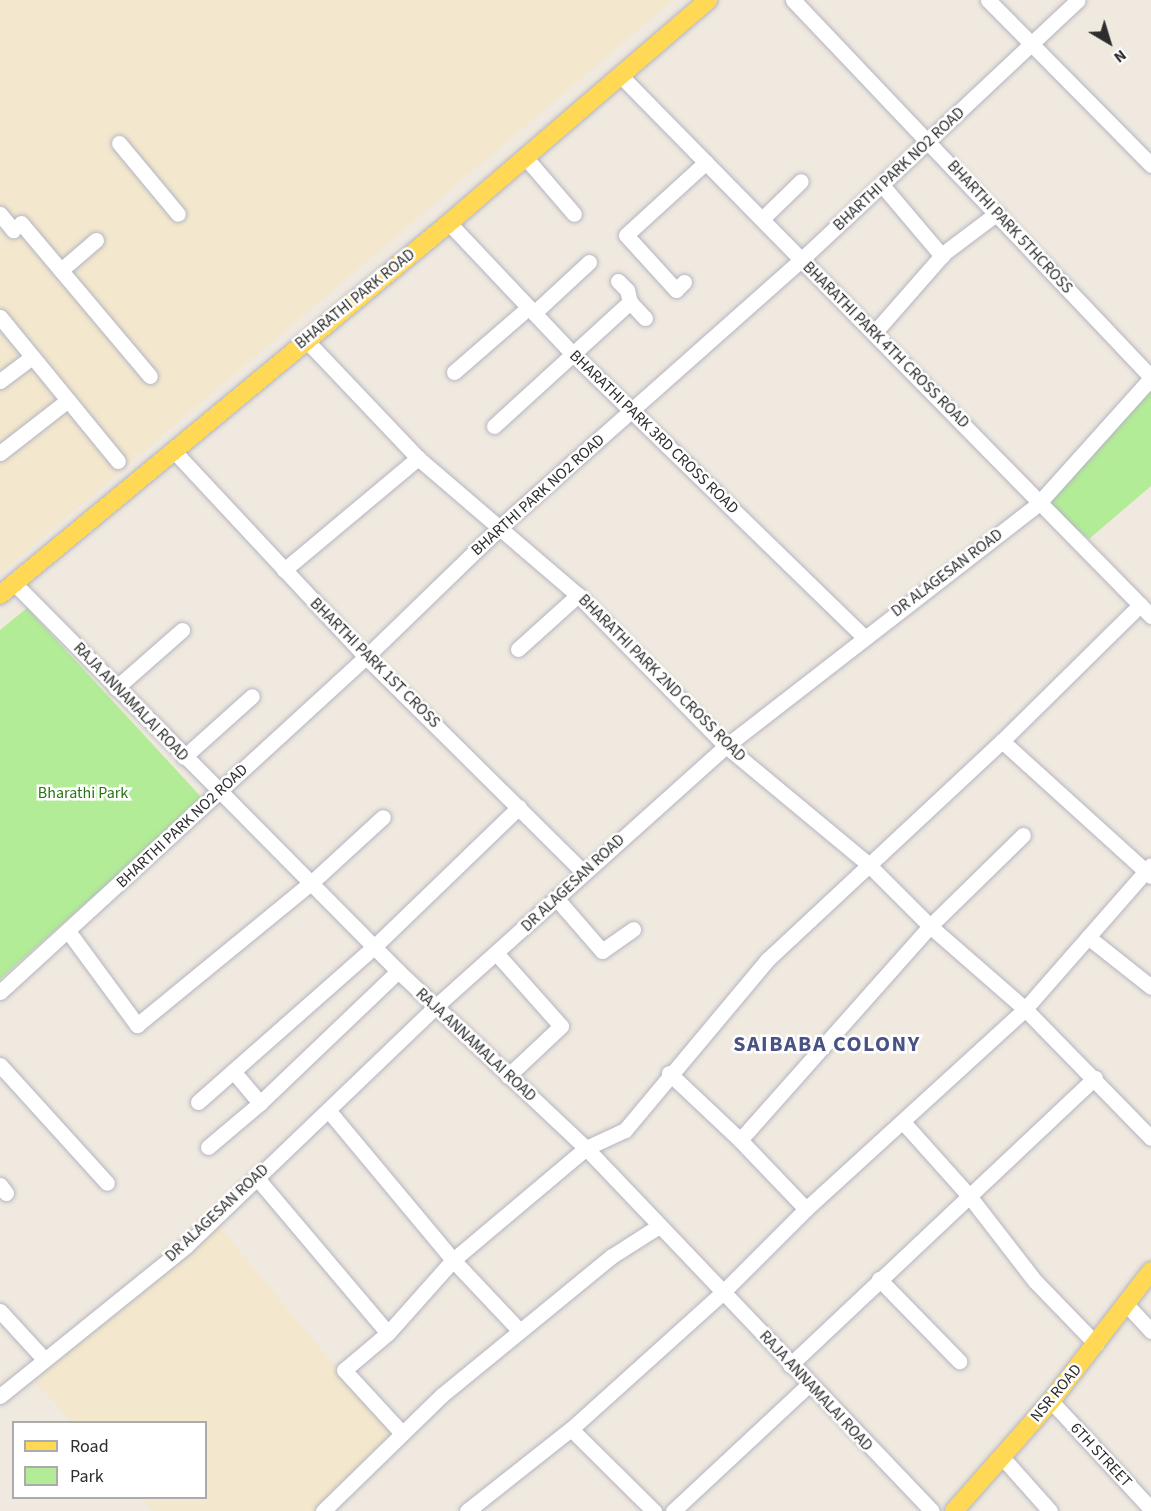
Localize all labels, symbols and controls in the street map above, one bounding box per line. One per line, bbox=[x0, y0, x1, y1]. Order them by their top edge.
north arrow bbox=[1079, 12, 1139, 72]
text: N bbox=[1109, 44, 1131, 68]
street label: BHARTHI PARK NO2 ROAD bbox=[829, 103, 969, 235]
street label: BHARTHI PARK 5THCROSS bbox=[943, 156, 1077, 298]
street label: BHARATHI PARK ROAD bbox=[291, 245, 419, 353]
street label: BHARATHI PARK 4TH CROSS ROAD bbox=[799, 258, 973, 432]
street label: BHARATHI PARK 3RD CROSS ROAD bbox=[566, 346, 742, 518]
street label: BHARTHI PARK NO2 ROAD bbox=[467, 430, 609, 560]
street label: DR ALAGESAN ROAD bbox=[888, 525, 1006, 621]
street label: BHARATHI PARK 2ND CROSS ROAD bbox=[574, 590, 750, 766]
street label: BHARTHI PARK 1ST CROSS bbox=[306, 594, 444, 732]
street label: RAJA ANNAMALAI ROAD bbox=[69, 639, 193, 765]
street label: BHARTHI PARK NO2 ROAD bbox=[112, 760, 252, 892]
park label: Bharathi Park bbox=[38, 783, 128, 803]
street label: DR ALAGESAN ROAD bbox=[517, 830, 629, 936]
street label: RAJA ANNAMALAI ROAD bbox=[412, 984, 540, 1106]
district label: SAIBABA COLONY bbox=[733, 1032, 921, 1058]
street label: DR ALAGESAN ROAD bbox=[161, 1160, 273, 1266]
street label: RAJA ANNAMALAI ROAD bbox=[755, 1327, 877, 1455]
street label: NSR ROAD bbox=[1026, 1360, 1086, 1426]
street label: 6TH STREET bbox=[1066, 1419, 1136, 1491]
legend bbox=[12, 1421, 207, 1499]
text: Road bbox=[70, 1434, 109, 1459]
text: Park bbox=[70, 1464, 104, 1489]

